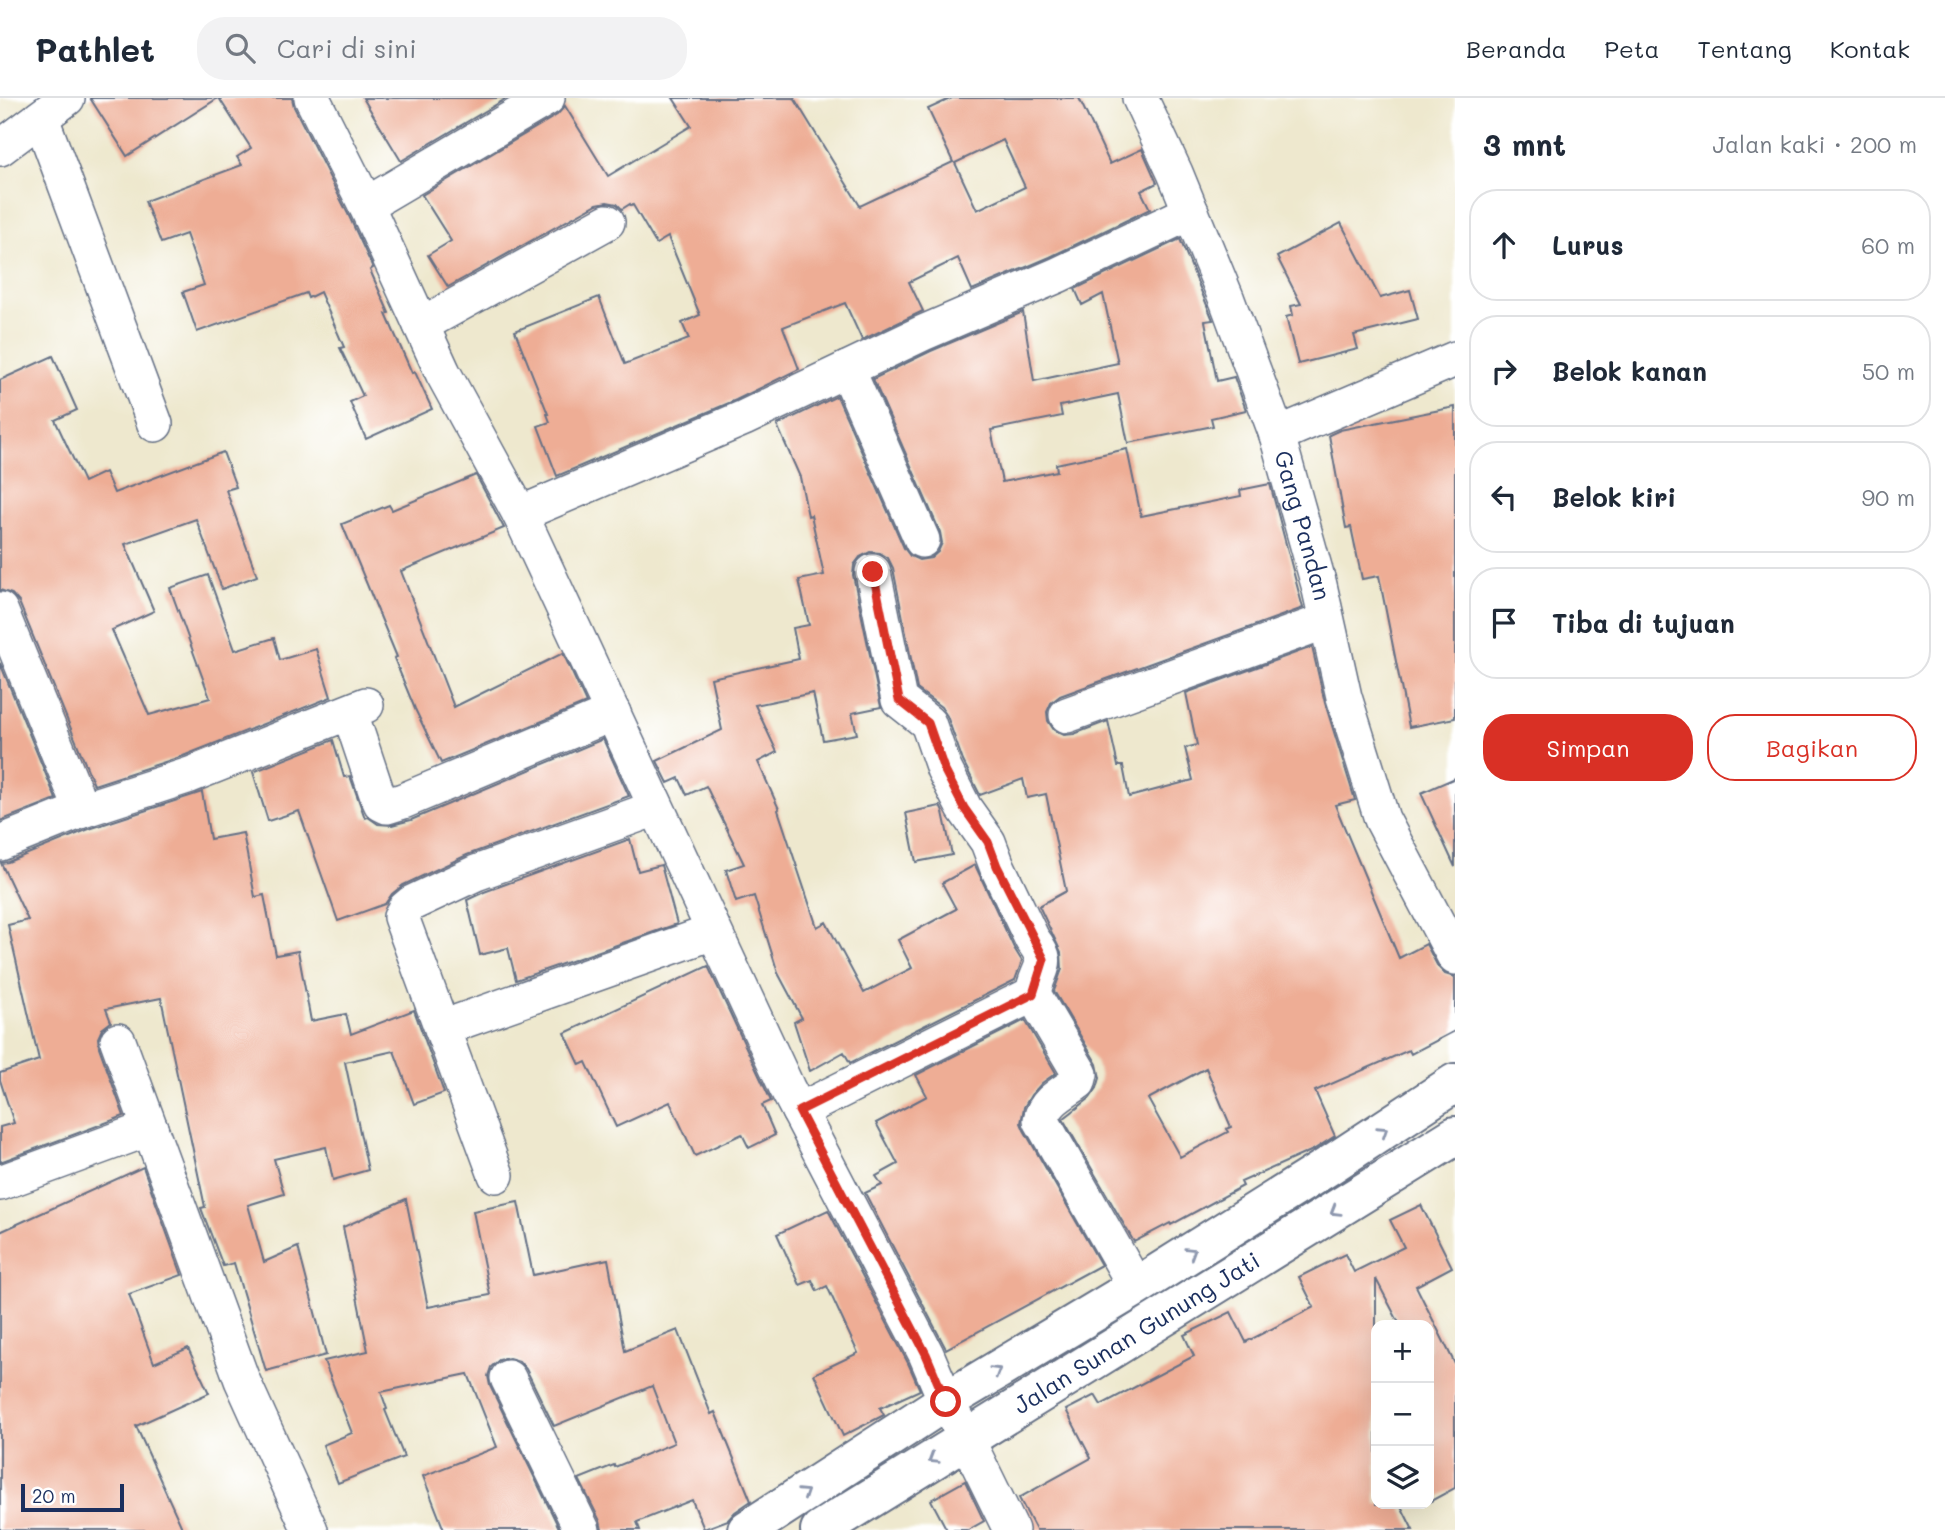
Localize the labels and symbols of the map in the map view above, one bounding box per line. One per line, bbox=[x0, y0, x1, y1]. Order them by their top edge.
street label: Gang Pandan bbox=[1268, 447, 1339, 603]
route end bbox=[857, 556, 888, 587]
one-way arrow bbox=[1375, 1126, 1388, 1139]
one-way arrow bbox=[1329, 1203, 1342, 1216]
street label: Jalan Sunan Gunung Jati bbox=[1007, 1244, 1265, 1420]
one-way arrow bbox=[1183, 1248, 1196, 1261]
one-way arrow bbox=[989, 1366, 1002, 1379]
route start bbox=[930, 1386, 961, 1417]
one-way arrow bbox=[927, 1450, 940, 1463]
scale bar bbox=[21, 1481, 124, 1513]
one-way arrow bbox=[797, 1488, 810, 1501]

